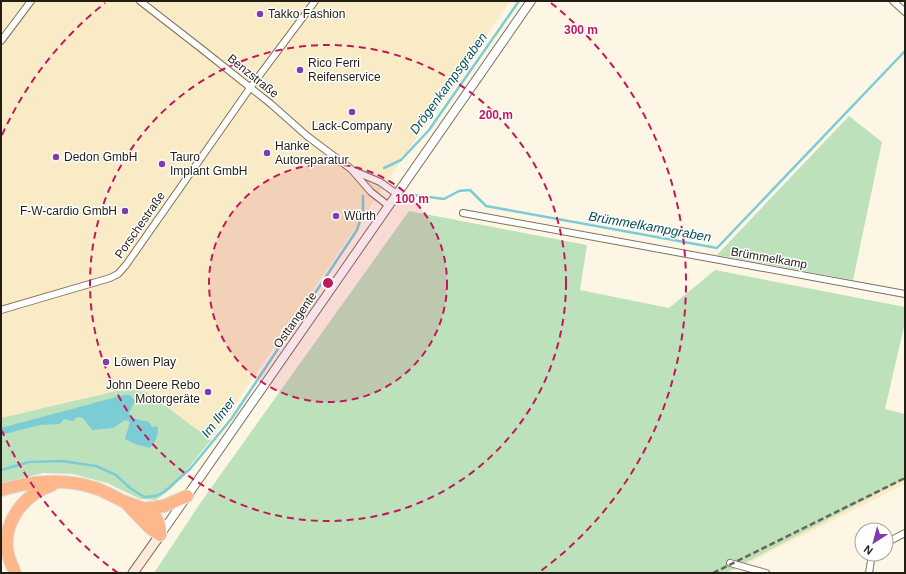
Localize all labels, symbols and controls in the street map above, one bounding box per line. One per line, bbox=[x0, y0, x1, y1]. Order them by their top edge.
place label: Takko Fashion bbox=[268, 7, 345, 21]
marker: Takko Fashion bbox=[255, 9, 265, 19]
text: 300 m bbox=[564, 23, 598, 37]
water label: Drögenkampsgraben bbox=[407, 30, 490, 137]
street label: Benzstraße bbox=[225, 51, 282, 101]
place label: Rico Ferri Reifenservice bbox=[308, 56, 381, 84]
marker: Rico Ferri Reifenservice bbox=[295, 65, 305, 75]
marker: Lack-Company bbox=[347, 107, 357, 117]
text: 200 m bbox=[479, 108, 513, 122]
place label: Lack-Company bbox=[312, 119, 392, 133]
place label: Hanke Autoreparatur bbox=[275, 139, 348, 167]
marker: Hanke Autoreparatur bbox=[262, 148, 272, 158]
place label: Dedon GmbH bbox=[64, 150, 137, 164]
place label: Tauro Implant GmbH bbox=[170, 150, 247, 178]
marker: Dedon GmbH bbox=[51, 152, 61, 162]
marker: Tauro Implant GmbH bbox=[157, 159, 167, 169]
street label: Porschestraße bbox=[112, 189, 168, 261]
text: 100 m bbox=[395, 192, 429, 206]
place label: F-W-cardio GmbH bbox=[20, 204, 117, 218]
marker: F-W-cardio GmbH bbox=[120, 206, 130, 216]
water label: Brümmelkampgraben bbox=[587, 208, 712, 245]
place label: Würth bbox=[344, 209, 376, 223]
marker: Würth bbox=[331, 211, 341, 221]
street label: Brümmelkamp bbox=[730, 244, 809, 272]
centre of rings bbox=[321, 276, 335, 290]
street label: Osttangente bbox=[271, 289, 320, 351]
place label: Löwen Play bbox=[114, 355, 176, 369]
marker: Löwen Play bbox=[101, 357, 111, 367]
place label: John Deere Rebo Motorgeräte bbox=[106, 378, 200, 406]
marker: John Deere Rebo Motorgeräte bbox=[203, 387, 213, 397]
water label: Im Ilmer bbox=[198, 394, 239, 441]
north arrow bbox=[854, 522, 894, 562]
text: N bbox=[861, 543, 875, 557]

